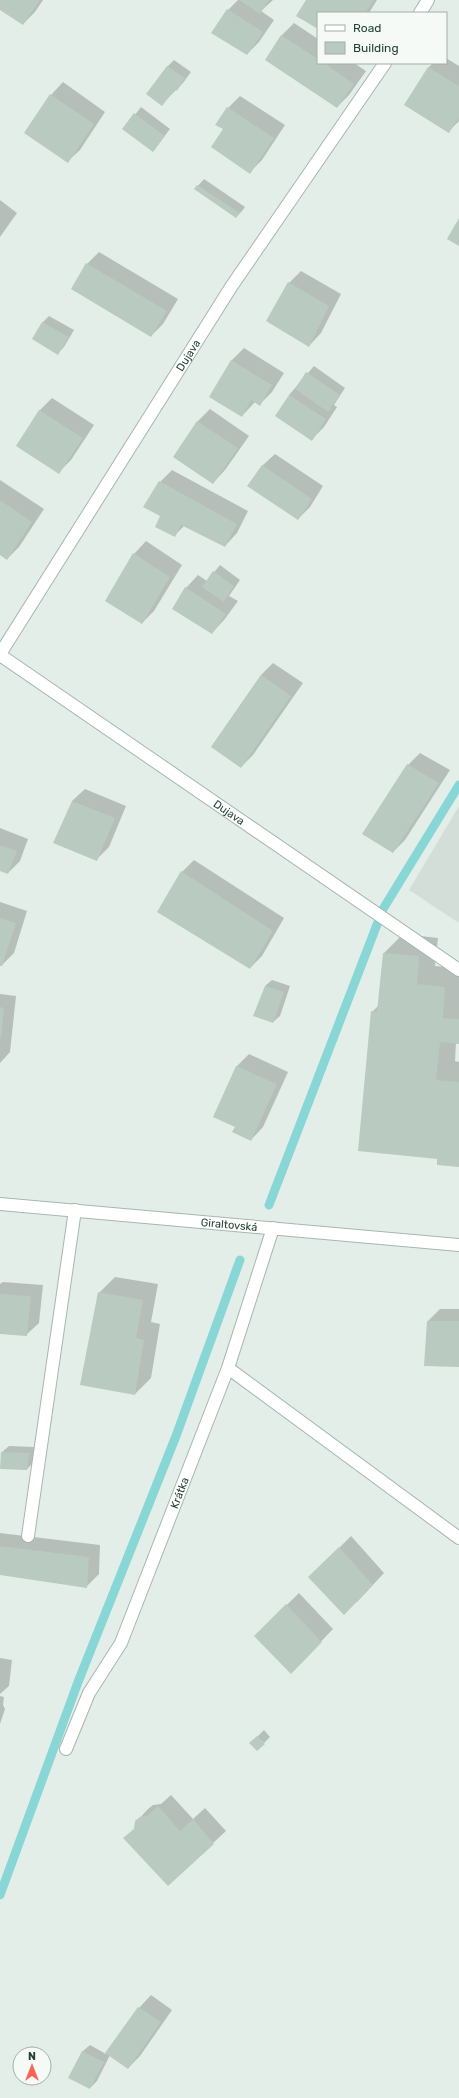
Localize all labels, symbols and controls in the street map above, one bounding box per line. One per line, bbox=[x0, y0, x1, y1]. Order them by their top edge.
legend bbox=[317, 12, 447, 64]
text: Road bbox=[353, 21, 381, 35]
text: Building bbox=[353, 41, 399, 55]
street label: Dujava bbox=[174, 337, 203, 374]
street label: Dujava bbox=[211, 797, 247, 828]
street label: Giraltovská bbox=[200, 1216, 258, 1234]
street label: Krátka bbox=[168, 1475, 192, 1511]
north arrow bbox=[12, 2046, 52, 2086]
text: N bbox=[28, 2050, 36, 2063]

